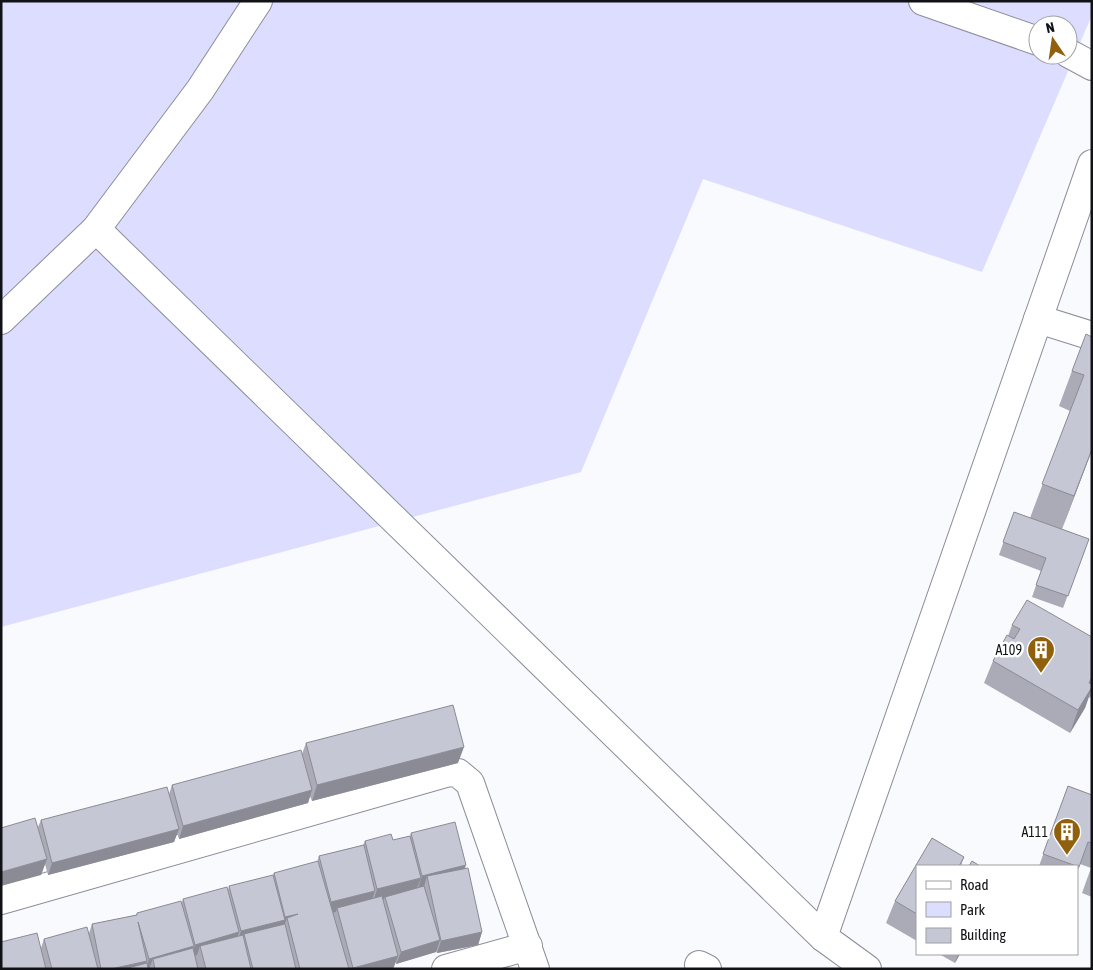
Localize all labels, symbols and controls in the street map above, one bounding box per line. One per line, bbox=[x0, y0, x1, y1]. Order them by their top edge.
north arrow bbox=[1028, 15, 1078, 65]
text: N bbox=[1044, 19, 1056, 36]
building icon: A109 bbox=[1026, 635, 1056, 674]
place label: A109 bbox=[995, 642, 1022, 658]
building icon: A111 bbox=[1052, 817, 1082, 856]
place label: A111 bbox=[1021, 824, 1048, 840]
legend bbox=[916, 865, 1078, 955]
text: Road bbox=[960, 876, 989, 893]
text: Park bbox=[960, 901, 985, 918]
text: Building bbox=[960, 926, 1006, 943]

